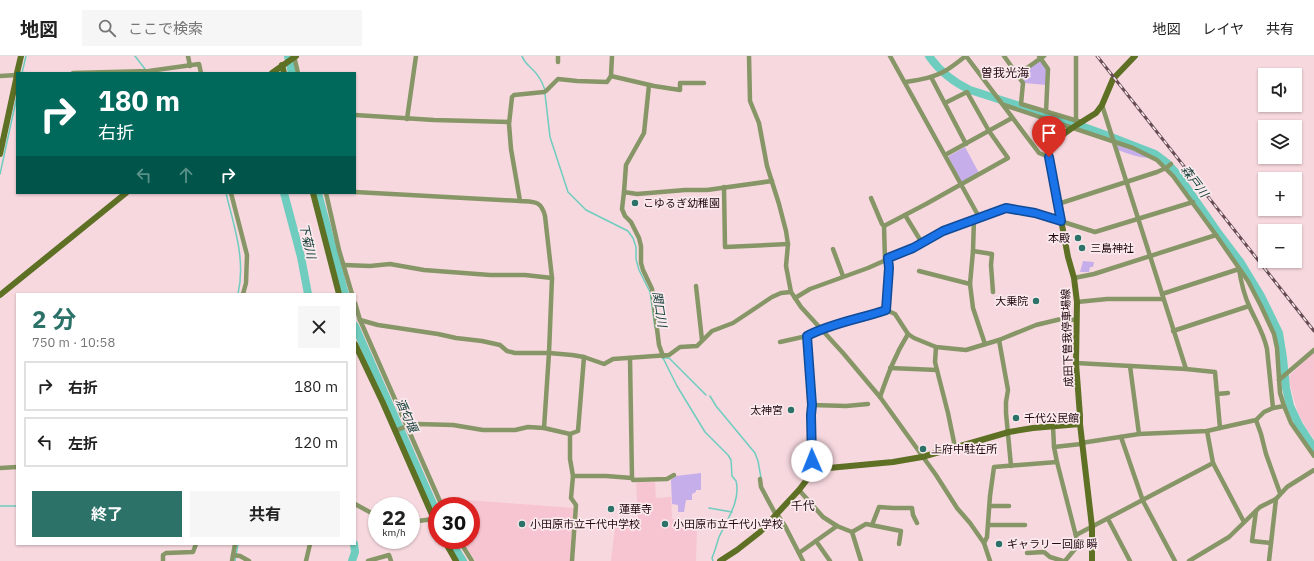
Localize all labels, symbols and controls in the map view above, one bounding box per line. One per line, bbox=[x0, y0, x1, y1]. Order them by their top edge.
search box bbox=[82, 10, 362, 46]
text: 地図 bbox=[20, 17, 58, 41]
icon: search bbox=[96, 17, 118, 39]
text: ここで検索 bbox=[128, 19, 203, 38]
text: 地図 bbox=[1152, 20, 1180, 38]
text: レイヤ bbox=[1202, 20, 1244, 38]
text: 共有 bbox=[1266, 20, 1294, 38]
district label: 曽我光海 bbox=[981, 65, 1029, 80]
map controls bbox=[1258, 68, 1302, 268]
button: sound bbox=[1258, 68, 1302, 112]
text: 180 m bbox=[98, 82, 180, 119]
icon: right bbox=[32, 88, 84, 140]
pin bbox=[1032, 116, 1066, 157]
button: layers bbox=[1258, 120, 1302, 164]
text: 右折 bbox=[98, 121, 134, 144]
icon: arrive bbox=[1038, 122, 1060, 144]
water label: 森戸川 bbox=[1178, 162, 1213, 201]
icon: left bbox=[133, 164, 155, 186]
icon: ahead bbox=[175, 164, 197, 186]
icon: right bbox=[217, 164, 239, 186]
button: + bbox=[1258, 172, 1302, 216]
place label: こゆるぎ幼稚園 bbox=[643, 196, 720, 210]
marker: こゆるぎ幼稚園 bbox=[630, 198, 640, 208]
water label: 下菊川 bbox=[297, 222, 320, 262]
button: − bbox=[1258, 224, 1302, 268]
place label: 本殿 bbox=[1048, 231, 1070, 245]
marker: 本殿 bbox=[1073, 233, 1083, 243]
place label: 三島神社 bbox=[1090, 241, 1134, 255]
marker: 三島神社 bbox=[1077, 243, 1087, 253]
street label: 成田下曽我停車場線 bbox=[1058, 288, 1076, 388]
water label: 関口川 bbox=[650, 290, 671, 330]
place label: 大乗院 bbox=[995, 294, 1028, 308]
marker: 大乗院 bbox=[1031, 296, 1041, 306]
text: 2 分 bbox=[32, 303, 76, 335]
button: close bbox=[298, 306, 340, 348]
text: 750 m · 10:58 bbox=[32, 334, 115, 351]
icon: right bbox=[34, 375, 56, 397]
text: 180 m bbox=[294, 377, 338, 396]
text: 右折 bbox=[68, 378, 98, 397]
water label: 酒匂堰 bbox=[393, 395, 422, 436]
place label: 太神宮 bbox=[750, 403, 783, 417]
marker: 太神宮 bbox=[786, 405, 796, 415]
place label: 千代公民館 bbox=[1024, 411, 1079, 425]
marker: 千代公民館 bbox=[1011, 413, 1021, 423]
icon: left bbox=[34, 431, 56, 453]
text: 120 m bbox=[294, 433, 338, 452]
text: 左折 bbox=[68, 434, 98, 453]
position arrow bbox=[791, 440, 833, 482]
place label: 上府中駐在所 bbox=[931, 442, 998, 456]
marker: 上府中駐在所 bbox=[918, 444, 928, 454]
button: 終了 bbox=[32, 491, 182, 537]
button: 共有 bbox=[190, 491, 340, 537]
speed limit sign: 30 bbox=[428, 497, 480, 549]
district label: 千代 bbox=[791, 498, 815, 513]
place label: 蓮華寺 bbox=[619, 502, 652, 516]
text: 22 bbox=[382, 504, 406, 531]
marker: 蓮華寺 bbox=[606, 504, 616, 514]
place label: 小田原市立千代中学校 bbox=[530, 517, 640, 531]
place label: 小田原市立千代小学校 bbox=[673, 517, 783, 531]
marker: 小田原市立千代中学校 bbox=[517, 519, 527, 529]
marker: 小田原市立千代小学校 bbox=[660, 519, 670, 529]
text: km/h bbox=[382, 526, 406, 539]
place label: ギャラリー回廊 瞬 bbox=[1007, 537, 1098, 551]
marker: ギャラリー回廊 瞬 bbox=[994, 539, 1004, 549]

